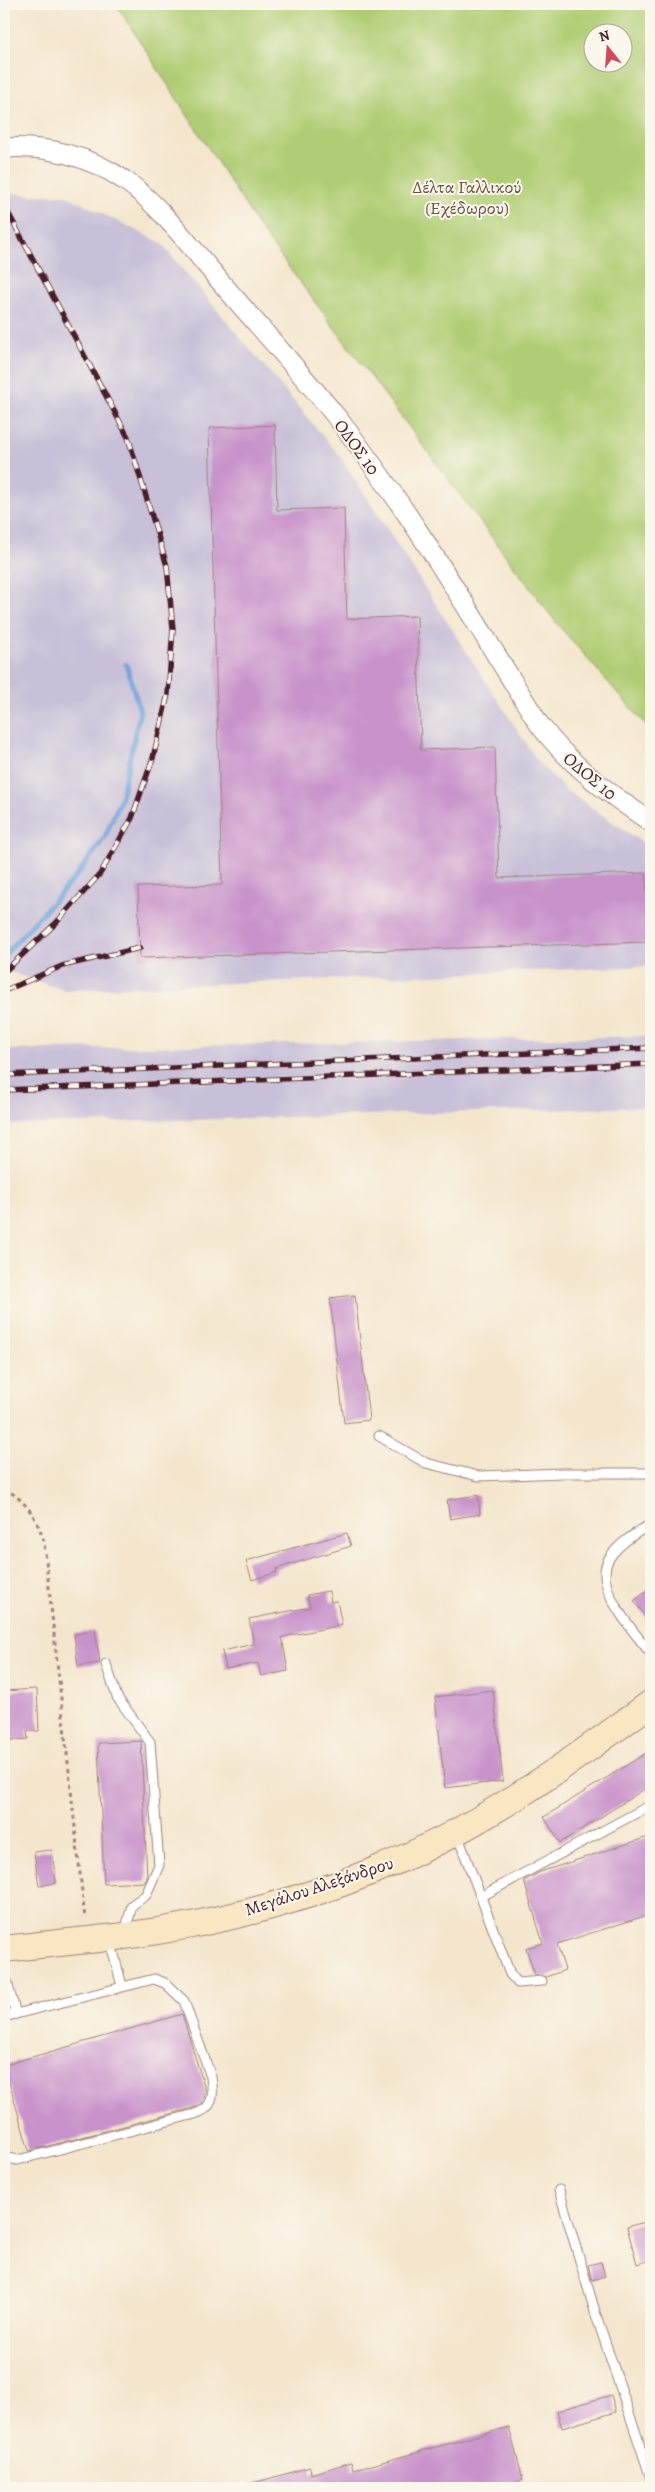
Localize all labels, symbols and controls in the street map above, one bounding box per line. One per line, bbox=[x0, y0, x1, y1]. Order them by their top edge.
north arrow bbox=[582, 22, 632, 72]
text: N bbox=[597, 25, 612, 47]
park label: Δέλτα Γαλλικού (Εχέδωρου) bbox=[412, 175, 522, 220]
street label: ΟΔΟΣ 10 bbox=[329, 414, 385, 480]
street label: ΟΔΟΣ 10 bbox=[558, 746, 622, 806]
street label: Μεγάλου Αλεξάνδρου bbox=[242, 1851, 396, 1921]

